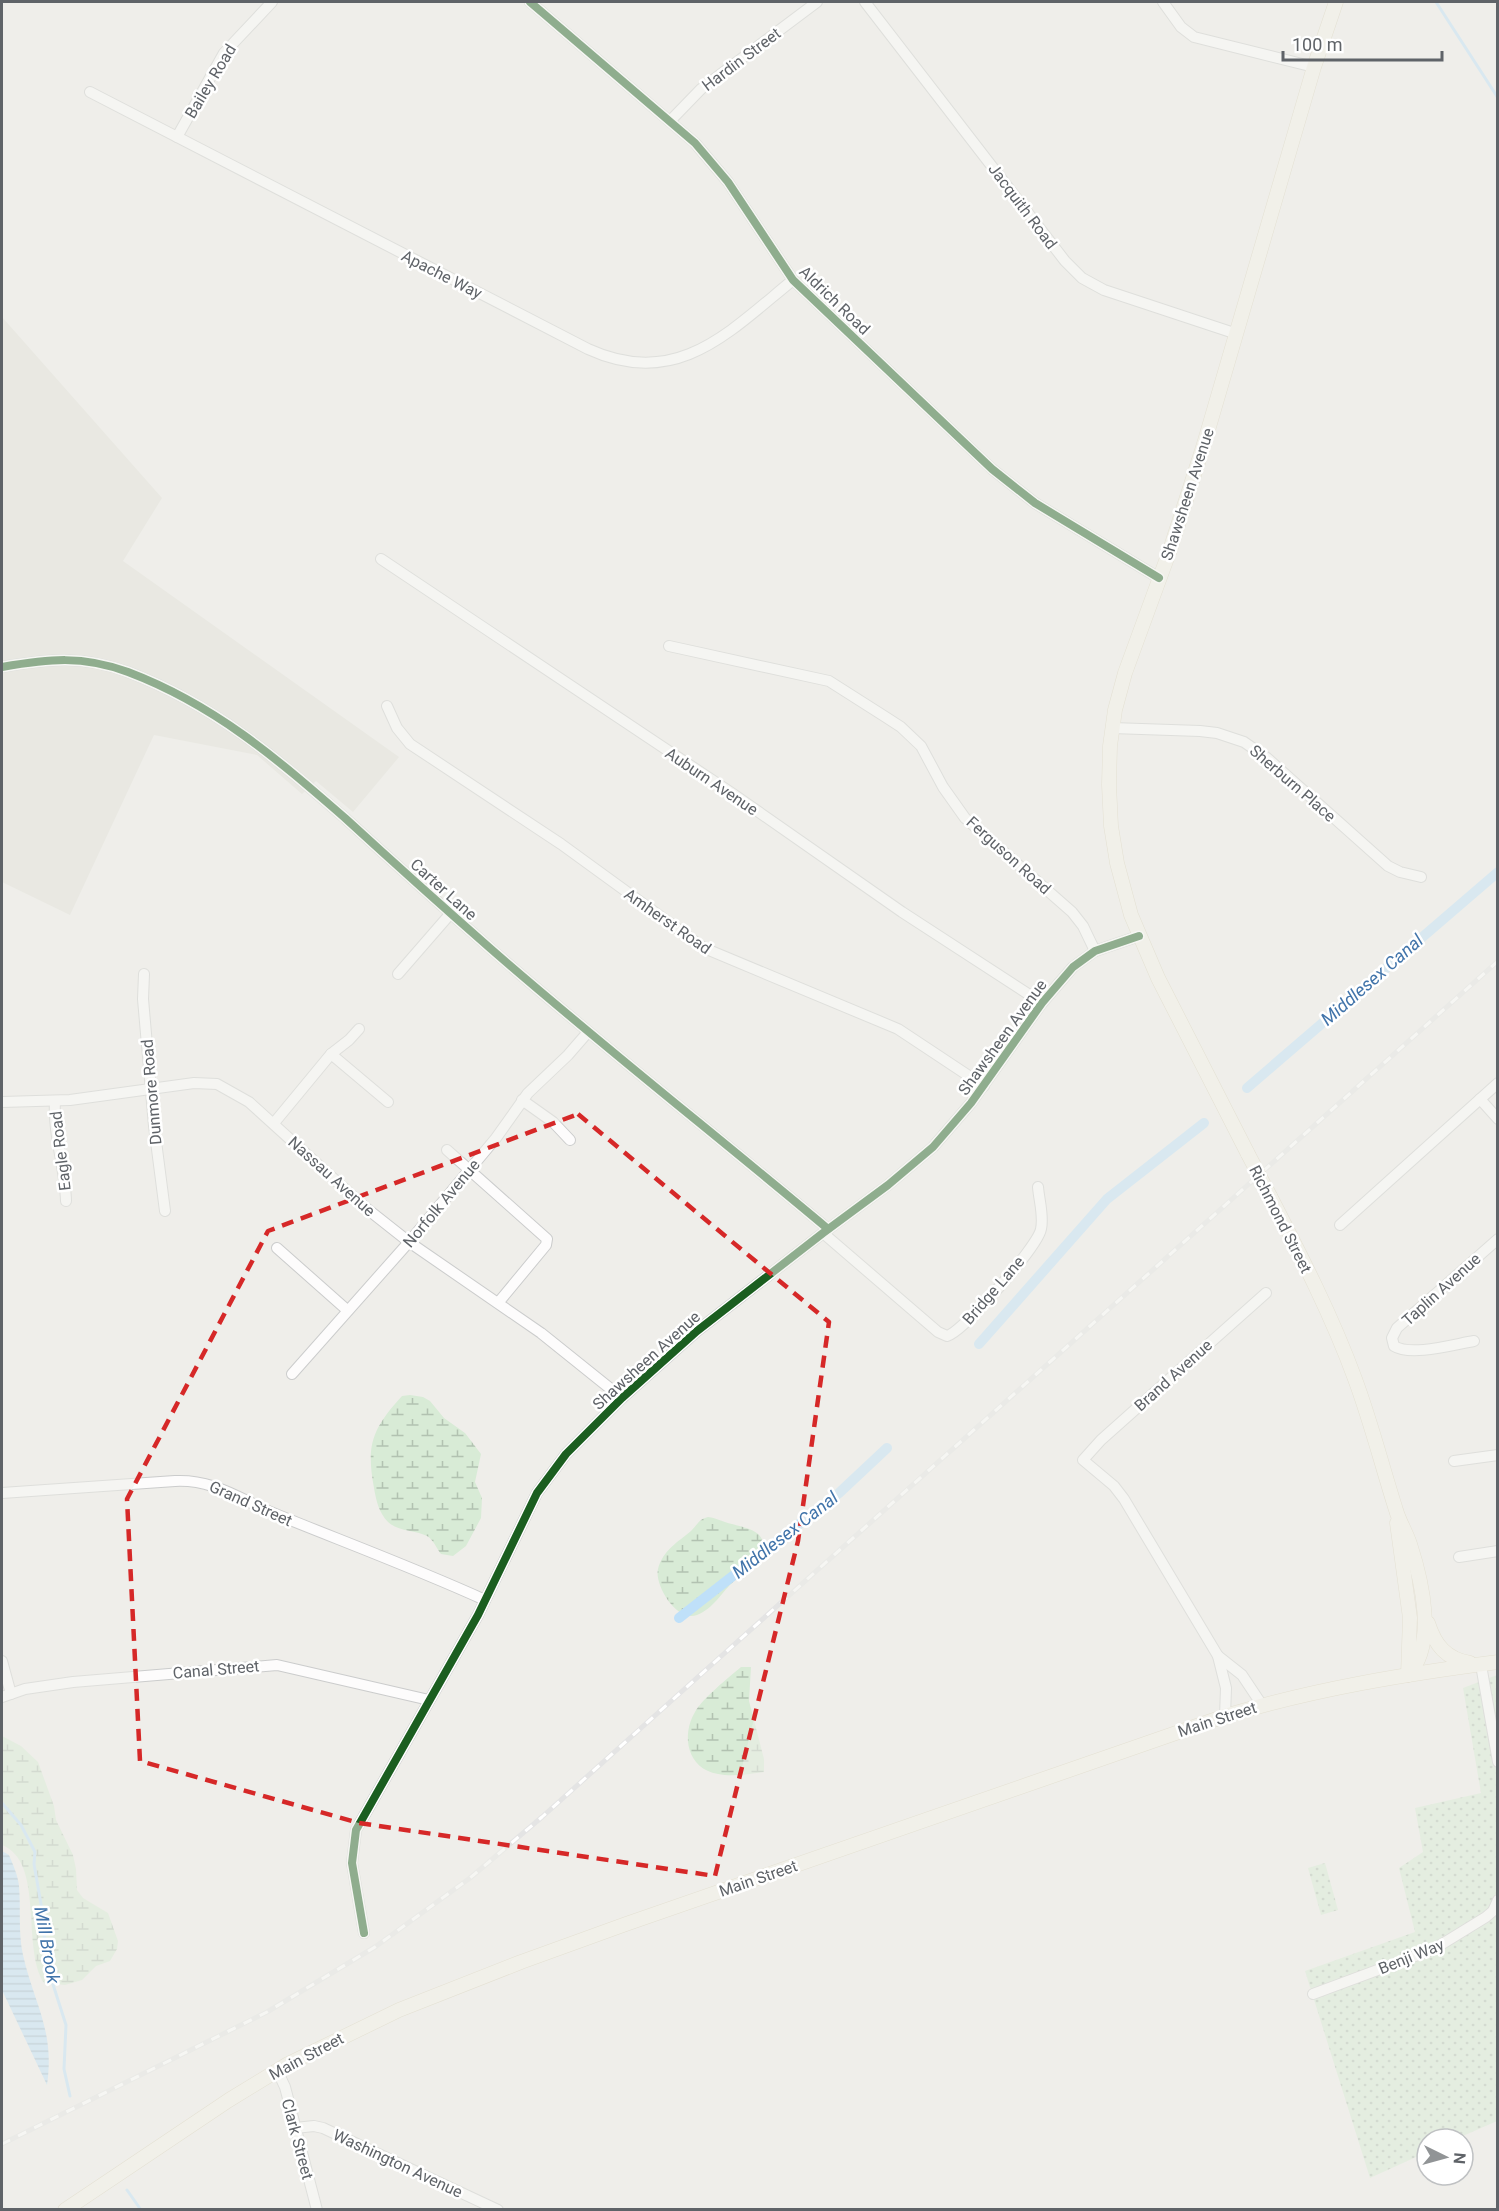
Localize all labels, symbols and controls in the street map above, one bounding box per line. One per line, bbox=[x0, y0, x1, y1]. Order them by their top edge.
street label: Hardin Street bbox=[698, 24, 784, 95]
scale bar bbox=[1283, 24, 1442, 62]
text: 100 m bbox=[1292, 34, 1343, 55]
street label: Bailey Road bbox=[181, 41, 240, 122]
street label: Jacquith Road bbox=[984, 160, 1061, 253]
street label: Apache Way bbox=[398, 246, 486, 303]
street label: Aldrich Road bbox=[795, 262, 874, 339]
street label: Shawsheen Avenue bbox=[1157, 425, 1218, 563]
street label: Sherburn Place bbox=[1246, 741, 1340, 826]
street label: Auburn Avenue bbox=[662, 743, 762, 819]
street label: Ferguson Road bbox=[962, 812, 1055, 898]
street label: Carter Lane bbox=[407, 855, 481, 924]
street label: Amherst Road bbox=[621, 885, 715, 958]
water label: Middlesex Canal bbox=[1316, 929, 1428, 1030]
street label: Shawsheen Avenue bbox=[954, 976, 1051, 1099]
street label: Dunmore Road bbox=[137, 1038, 166, 1145]
street label: Eagle Road bbox=[46, 1110, 75, 1192]
street label: Nassau Avenue bbox=[284, 1132, 379, 1220]
street label: Norfolk Avenue bbox=[399, 1155, 484, 1251]
street label: Richmond Street bbox=[1245, 1162, 1316, 1276]
street label: Taplin Avenue bbox=[1398, 1249, 1485, 1330]
street label: Bridge Lane bbox=[959, 1252, 1028, 1328]
street label: Shawsheen Avenue bbox=[589, 1307, 704, 1414]
street label: Brand Avenue bbox=[1131, 1336, 1216, 1415]
street label: Grand Street bbox=[206, 1477, 295, 1530]
water label: Middlesex Canal bbox=[728, 1486, 842, 1582]
street label: Canal Street bbox=[172, 1656, 260, 1683]
street label: Main Street bbox=[1175, 1698, 1259, 1741]
street label: Main Street bbox=[717, 1856, 800, 1901]
water label: Mill Brook bbox=[30, 1905, 65, 1986]
street label: Benji Way bbox=[1376, 1935, 1447, 1978]
street label: Main Street bbox=[266, 2029, 347, 2084]
street label: Clark Street bbox=[278, 2097, 317, 2182]
street label: Washington Avenue bbox=[330, 2125, 466, 2202]
north arrow bbox=[1415, 2127, 1475, 2187]
text: N bbox=[1449, 2152, 1469, 2165]

